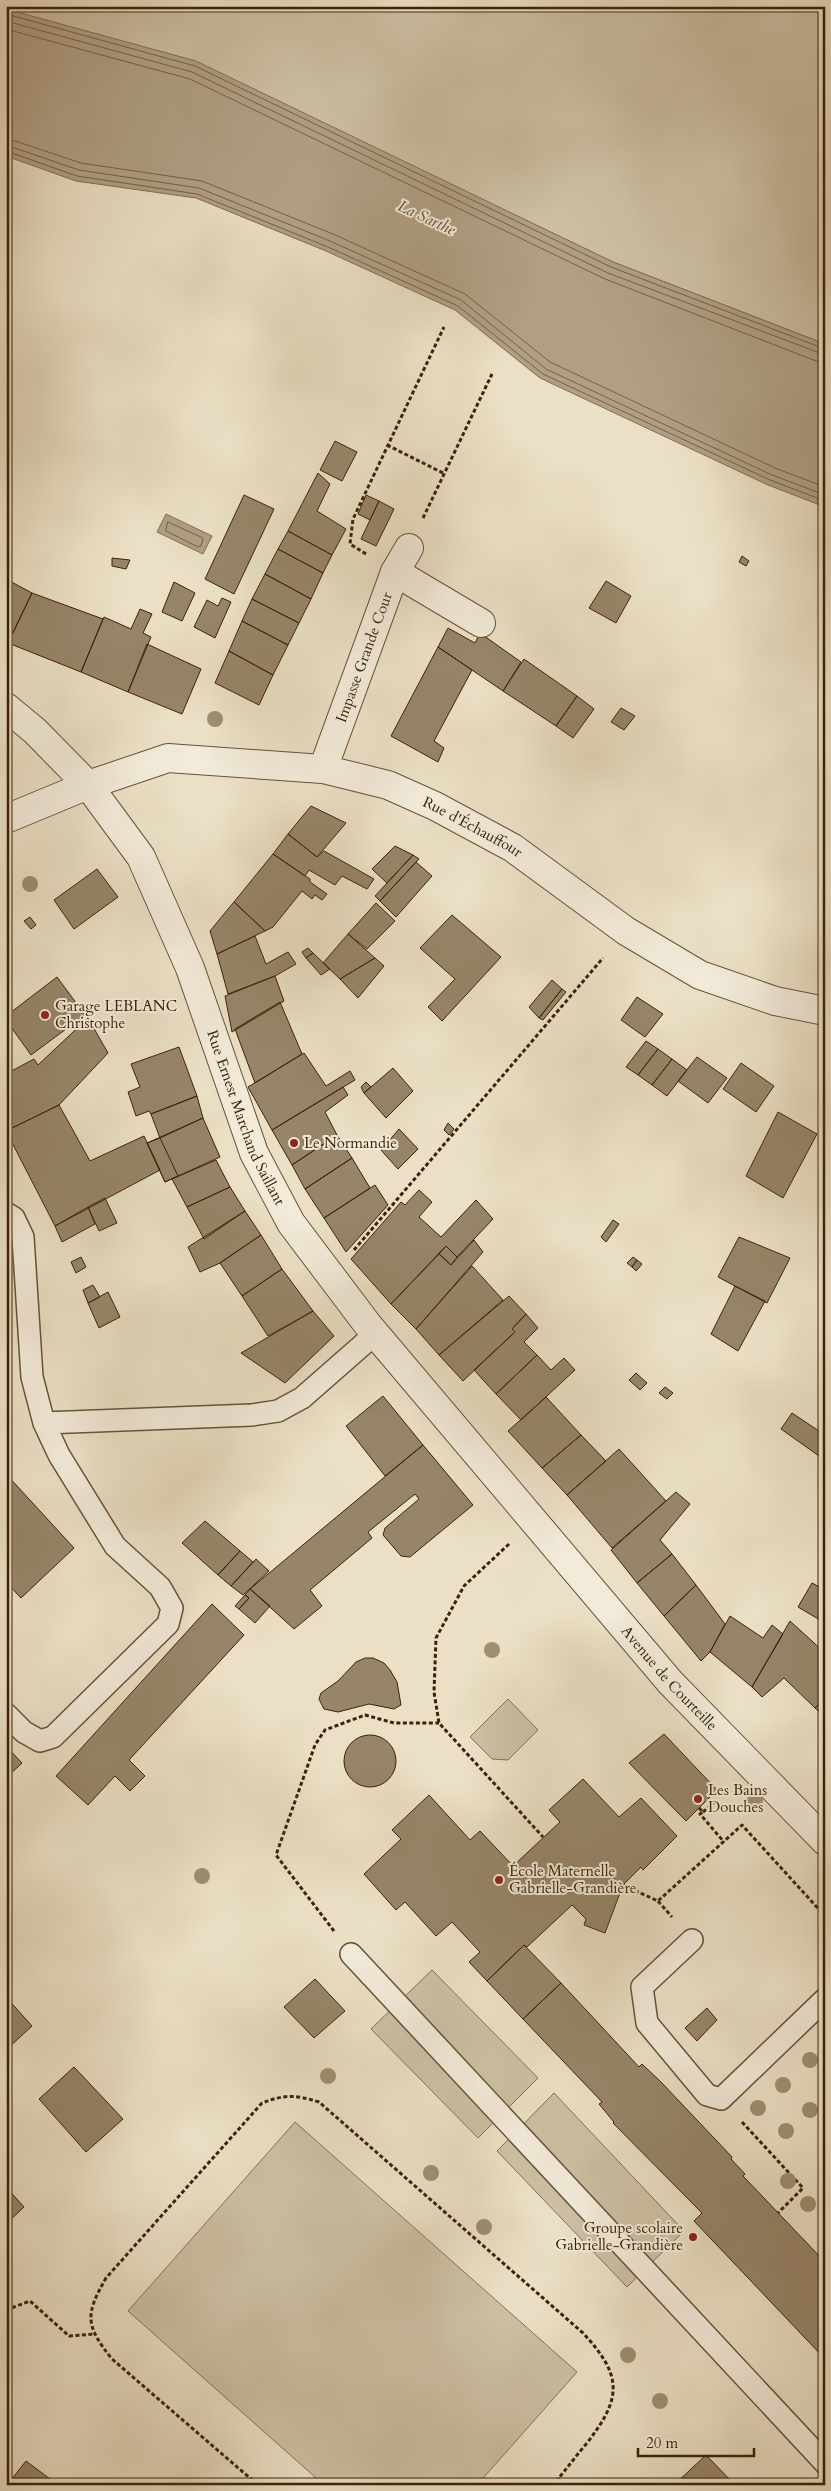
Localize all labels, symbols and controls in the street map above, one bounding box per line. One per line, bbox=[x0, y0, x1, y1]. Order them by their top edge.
water label: La Sarthe bbox=[394, 195, 460, 241]
street label: Impasse Grande Cour bbox=[331, 589, 397, 725]
street label: Rue d'Échauffour bbox=[420, 792, 527, 862]
place label: Garage LEBLANC Christophe bbox=[55, 996, 177, 1033]
marker: Garage LEBLANC Christophe bbox=[39, 1009, 51, 1021]
street label: Rue Ernest Marchand Saillant bbox=[202, 1027, 290, 1209]
place label: Le Normandie bbox=[304, 1133, 397, 1153]
marker: Le Normandie bbox=[288, 1137, 300, 1149]
street label: Avenue de Courteille bbox=[617, 1621, 722, 1735]
place label: Les Bains Douches bbox=[708, 1780, 767, 1817]
marker: Les Bains Douches bbox=[692, 1793, 704, 1805]
place label: École Maternelle Gabrielle-Grandière bbox=[509, 1861, 637, 1898]
marker: École Maternelle Gabrielle-Grandière bbox=[493, 1874, 505, 1886]
place label: Groupe scolaire Gabrielle-Grandière bbox=[555, 2218, 683, 2255]
marker: Groupe scolaire Gabrielle-Grandière bbox=[687, 2231, 699, 2243]
scale bar bbox=[638, 2426, 755, 2458]
text: 20 m bbox=[646, 2433, 678, 2453]

